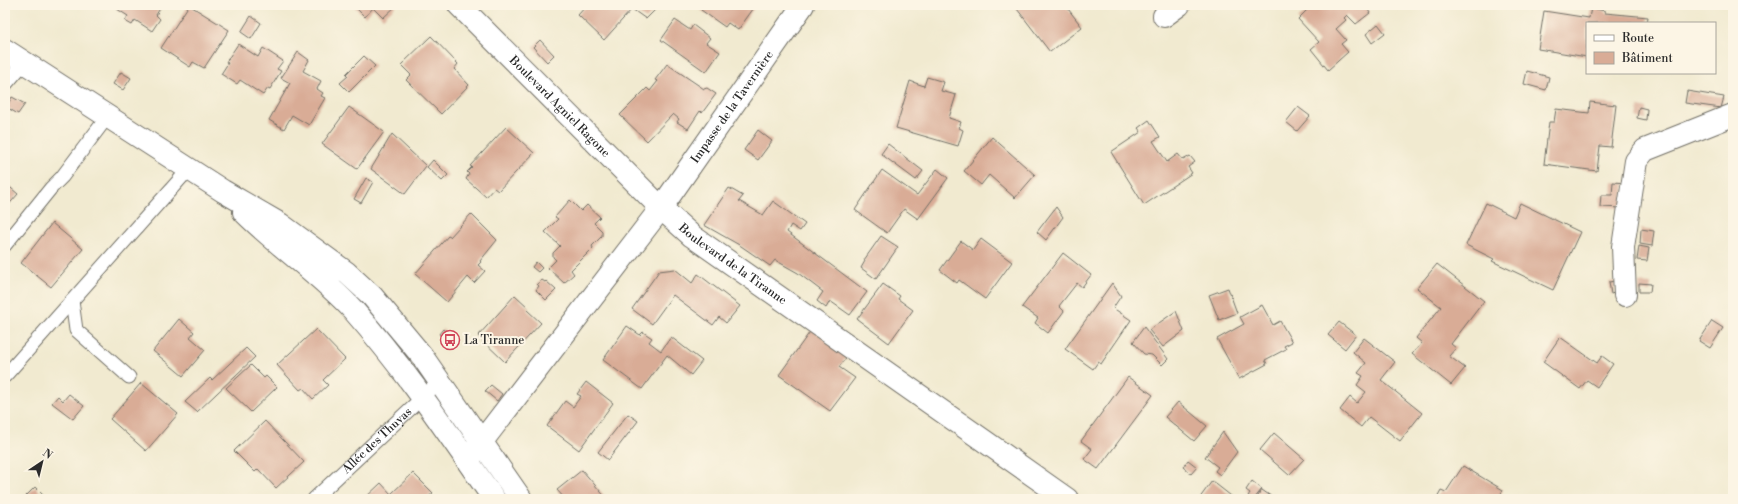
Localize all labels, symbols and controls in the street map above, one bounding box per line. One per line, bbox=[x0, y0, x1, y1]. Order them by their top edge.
legend bbox=[1586, 22, 1716, 74]
text: Route bbox=[1622, 31, 1654, 46]
street label: Impasse de la Tavernière bbox=[688, 48, 777, 166]
text: Bâtiment bbox=[1621, 51, 1673, 66]
street label: Boulevard Agniel Ragone bbox=[505, 52, 613, 161]
street label: Boulevard de la Tiranne bbox=[675, 220, 789, 308]
bus stop icon: La Tiranne bbox=[439, 329, 461, 351]
place label: La Tiranne bbox=[464, 333, 524, 348]
street label: Allée des Thuyas bbox=[338, 404, 415, 477]
north arrow bbox=[22, 442, 62, 482]
text: N bbox=[40, 446, 55, 463]

